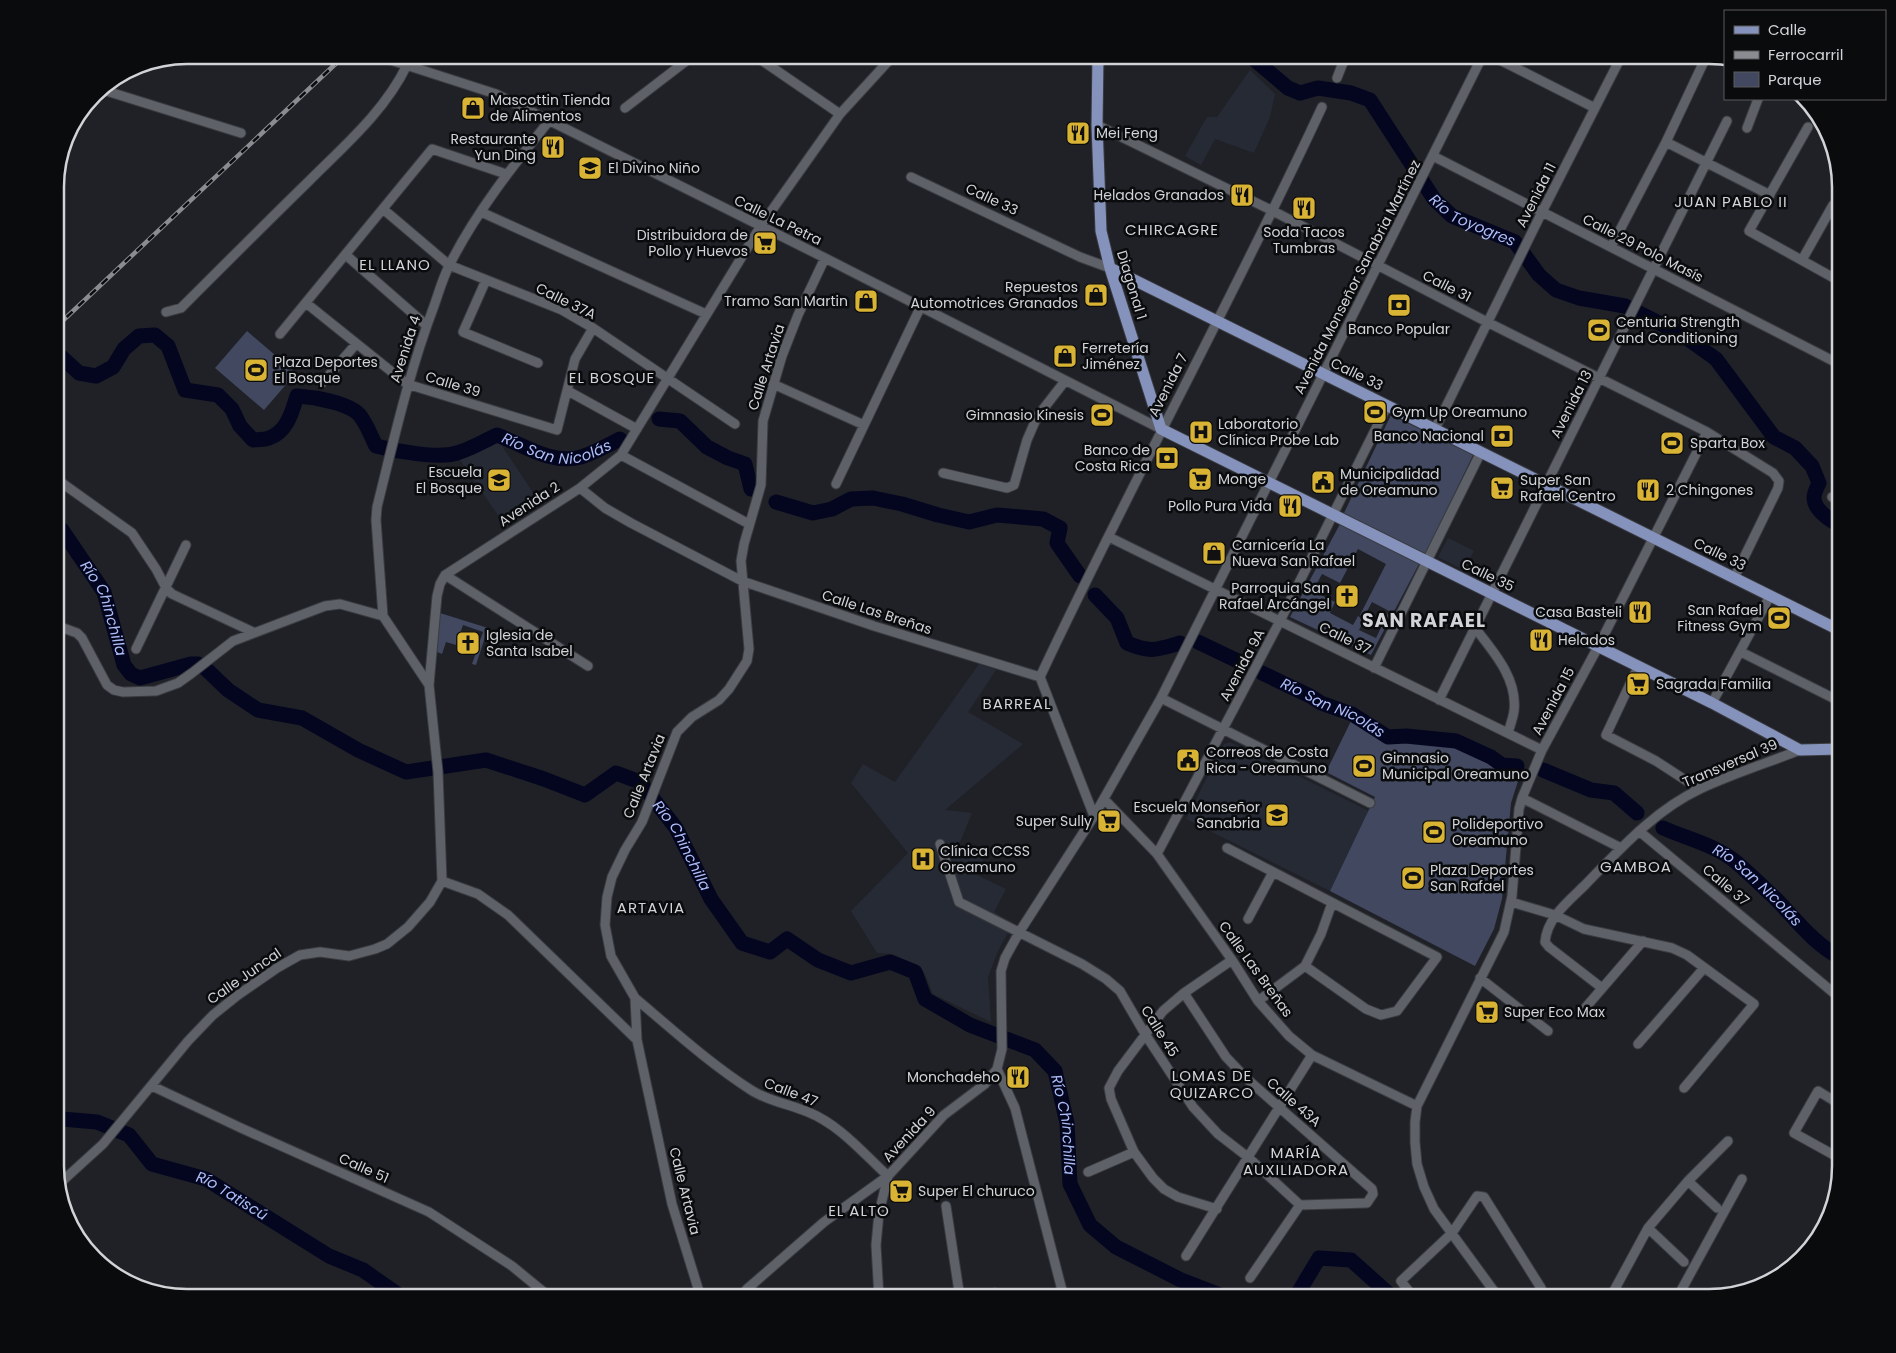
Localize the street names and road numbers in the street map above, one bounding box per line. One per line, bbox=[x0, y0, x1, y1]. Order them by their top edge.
street label: Avenida Monseñor Sanabria Martínez bbox=[1289, 156, 1425, 398]
street label: Avenida 11 bbox=[1511, 159, 1561, 231]
street label: Calle 33 bbox=[962, 178, 1022, 220]
street label: Calle La Petra bbox=[731, 190, 825, 250]
street label: Calle 29 Polo Masís bbox=[1579, 209, 1707, 287]
street label: Diagonal 1 bbox=[1112, 248, 1152, 322]
street label: Calle 31 bbox=[1419, 265, 1475, 307]
street label: Calle 37A bbox=[532, 278, 600, 324]
street label: Avenida 4 bbox=[385, 313, 425, 385]
street label: Calle Artavia bbox=[743, 321, 789, 413]
street label: Avenida 7 bbox=[1143, 350, 1193, 420]
street label: Calle 33 bbox=[1327, 353, 1387, 395]
street label: Calle 39 bbox=[423, 366, 483, 402]
street label: Avenida 13 bbox=[1545, 367, 1597, 441]
street label: Avenida 2 bbox=[495, 477, 563, 531]
street label: Calle 33 bbox=[1690, 533, 1750, 575]
street label: Calle 35 bbox=[1458, 554, 1518, 596]
street label: Calle Las Breñas bbox=[820, 585, 934, 639]
street label: Calle 37 bbox=[1316, 617, 1375, 659]
street label: Avenida 9A bbox=[1215, 625, 1269, 705]
street label: Avenida 15 bbox=[1527, 663, 1579, 739]
street label: Calle Artavia bbox=[618, 731, 670, 821]
street label: Transversal 39 bbox=[1679, 734, 1781, 792]
street label: Calle 37 bbox=[1698, 860, 1754, 911]
street label: Calle Las Breñas bbox=[1214, 917, 1298, 1021]
street label: Calle Juncal bbox=[203, 943, 285, 1009]
street label: Calle 45 bbox=[1136, 1001, 1184, 1061]
street label: Calle 47 bbox=[761, 1073, 821, 1112]
street label: Calle 43A bbox=[1263, 1073, 1325, 1131]
street label: Avenida 9 bbox=[878, 1102, 940, 1166]
street label: Calle Artavia bbox=[664, 1145, 706, 1237]
street label: Calle 51 bbox=[336, 1148, 392, 1188]

